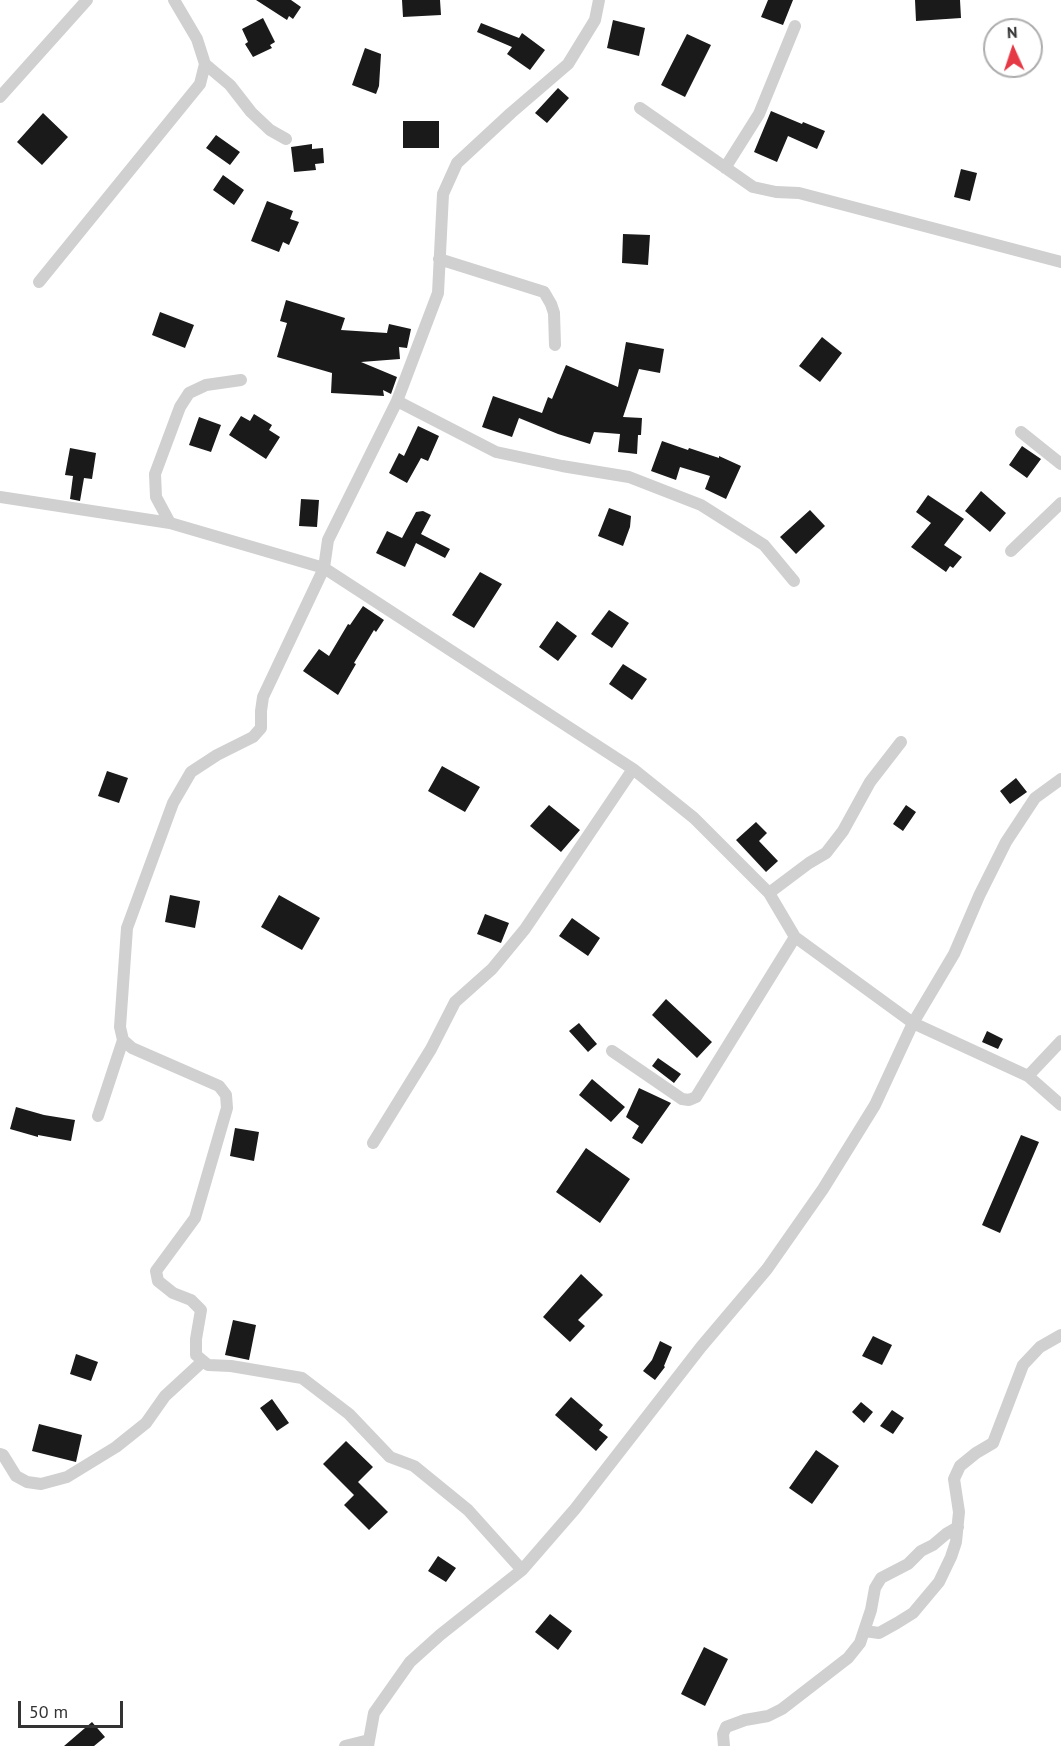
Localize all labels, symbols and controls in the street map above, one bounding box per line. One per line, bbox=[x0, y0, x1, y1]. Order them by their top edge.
north arrow bbox=[983, 18, 1043, 78]
text: N bbox=[1006, 22, 1018, 42]
scale bar bbox=[21, 1689, 126, 1727]
text: 50 m bbox=[29, 1700, 68, 1723]

